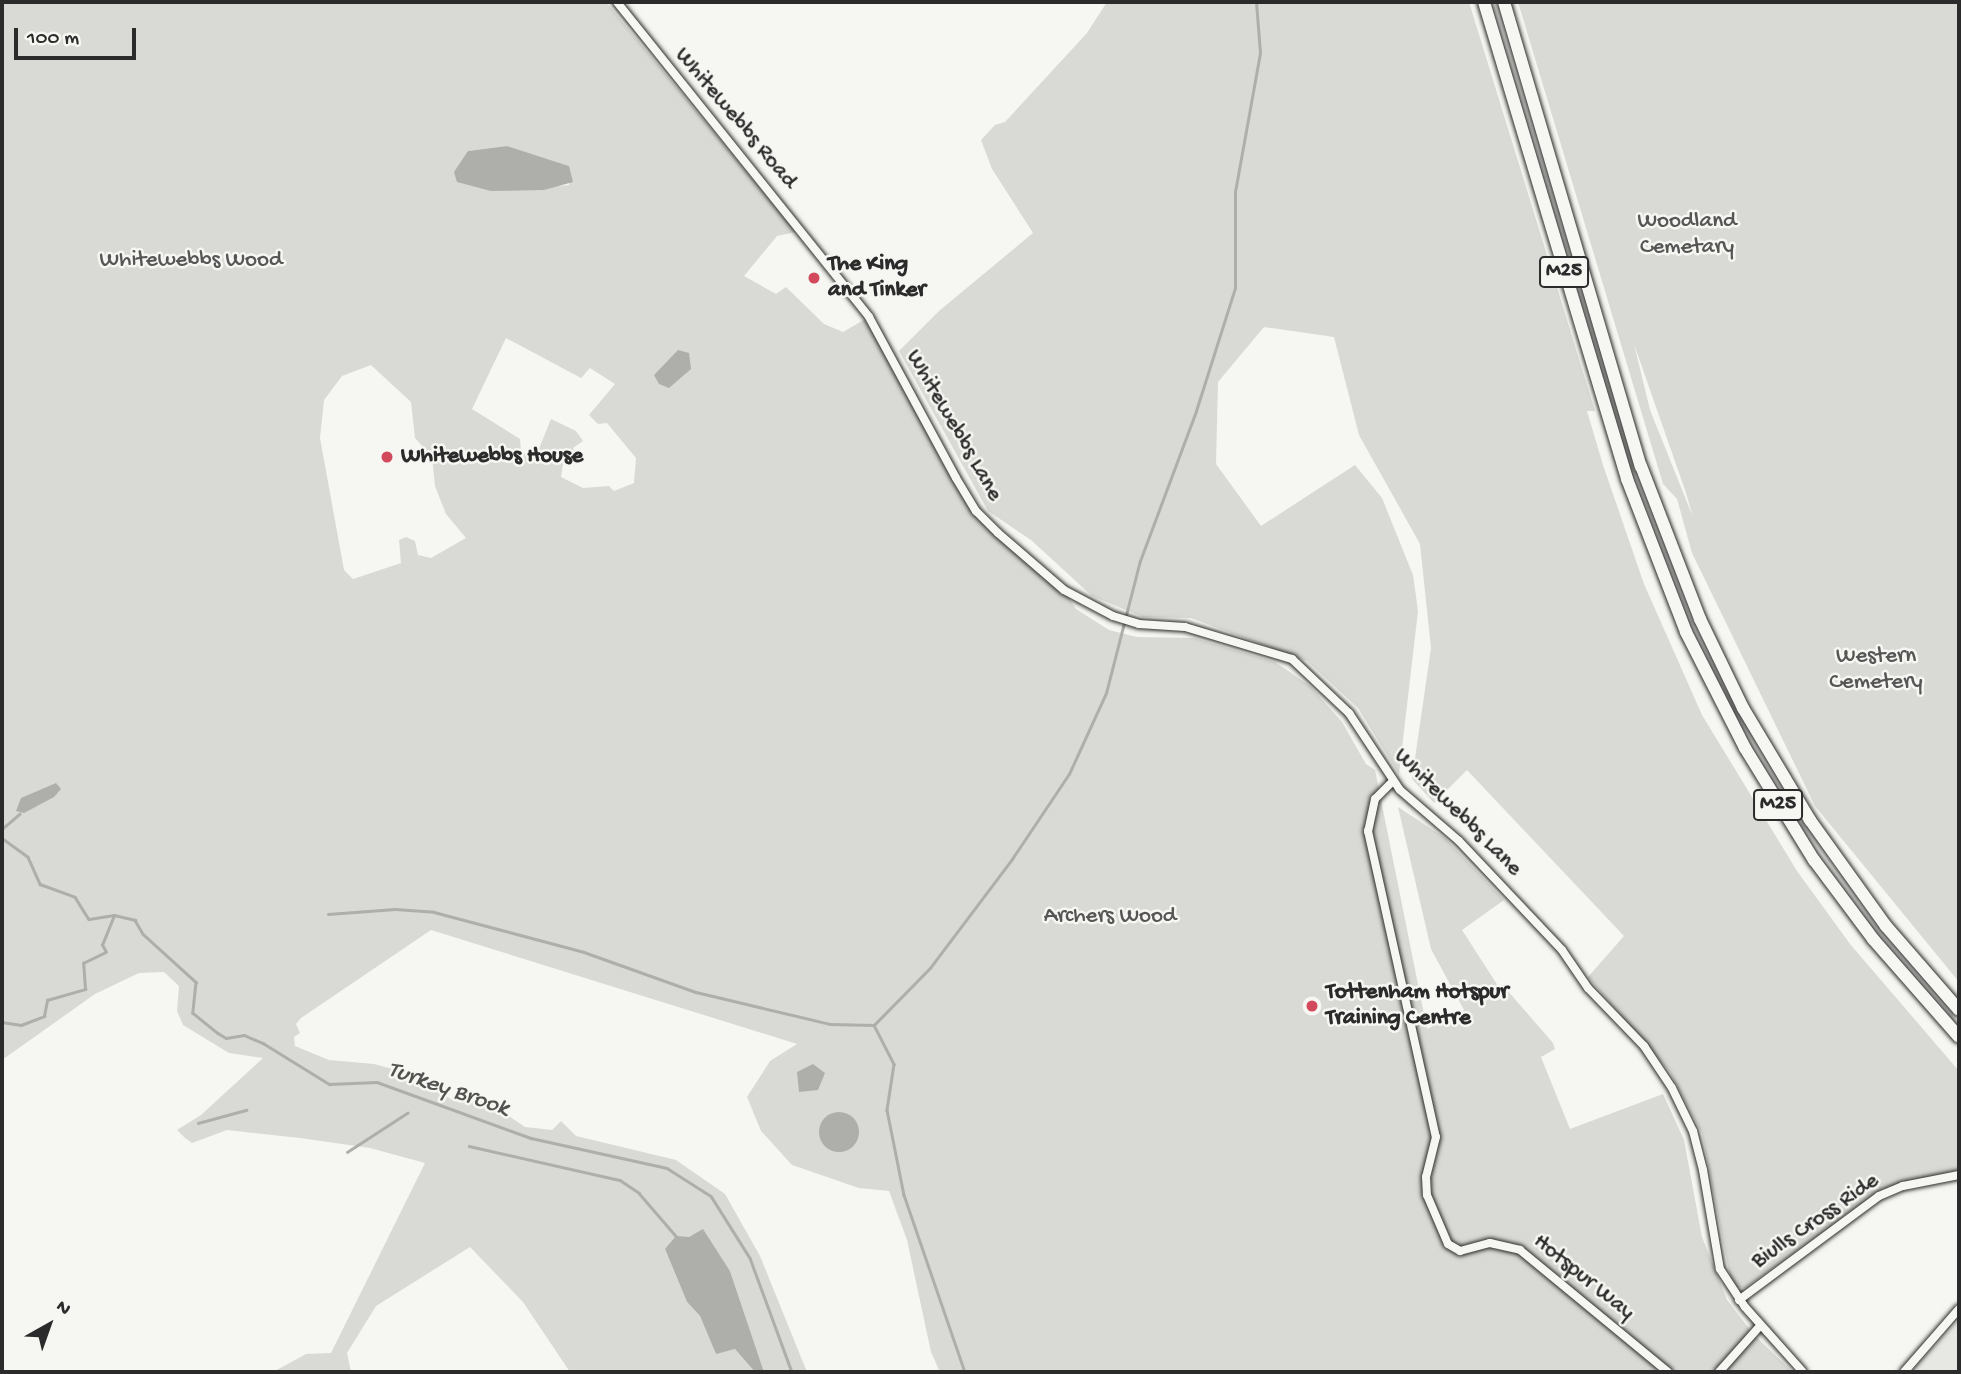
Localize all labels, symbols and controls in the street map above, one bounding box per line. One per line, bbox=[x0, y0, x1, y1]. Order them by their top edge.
scale bar bbox=[18, 14, 140, 58]
text: 100 m bbox=[27, 27, 79, 52]
street label: Whitewebbs Road bbox=[668, 43, 802, 195]
park label: Woodland Cemetary bbox=[1637, 208, 1737, 262]
park label: Whitewebbs Wood bbox=[100, 247, 282, 275]
place label: The King and Tinker bbox=[828, 251, 926, 305]
road number: M25 bbox=[1538, 254, 1590, 290]
marker: The King and Tinker bbox=[806, 270, 822, 286]
street label: Whitewebbs Lane bbox=[899, 345, 1007, 507]
place label: Whitewebbs House bbox=[401, 443, 583, 471]
marker: Whitewebbs House bbox=[379, 449, 395, 465]
park label: Western Cemetery bbox=[1829, 643, 1923, 697]
street label: Whitewebbs Lane bbox=[1387, 743, 1527, 883]
road number: M25 bbox=[1752, 788, 1804, 822]
park label: Archers Wood bbox=[1044, 903, 1176, 931]
place label: Tottenham Hotspur Training Centre bbox=[1326, 979, 1508, 1033]
marker: Tottenham Hotspur Training Centre bbox=[1304, 998, 1320, 1014]
water label: Turkey Brook bbox=[384, 1056, 512, 1124]
street label: Biulls Cross Ride bbox=[1747, 1168, 1885, 1276]
street label: Hotspur Way bbox=[1527, 1229, 1639, 1327]
north arrow bbox=[14, 1290, 84, 1360]
text: N bbox=[51, 1296, 75, 1321]

